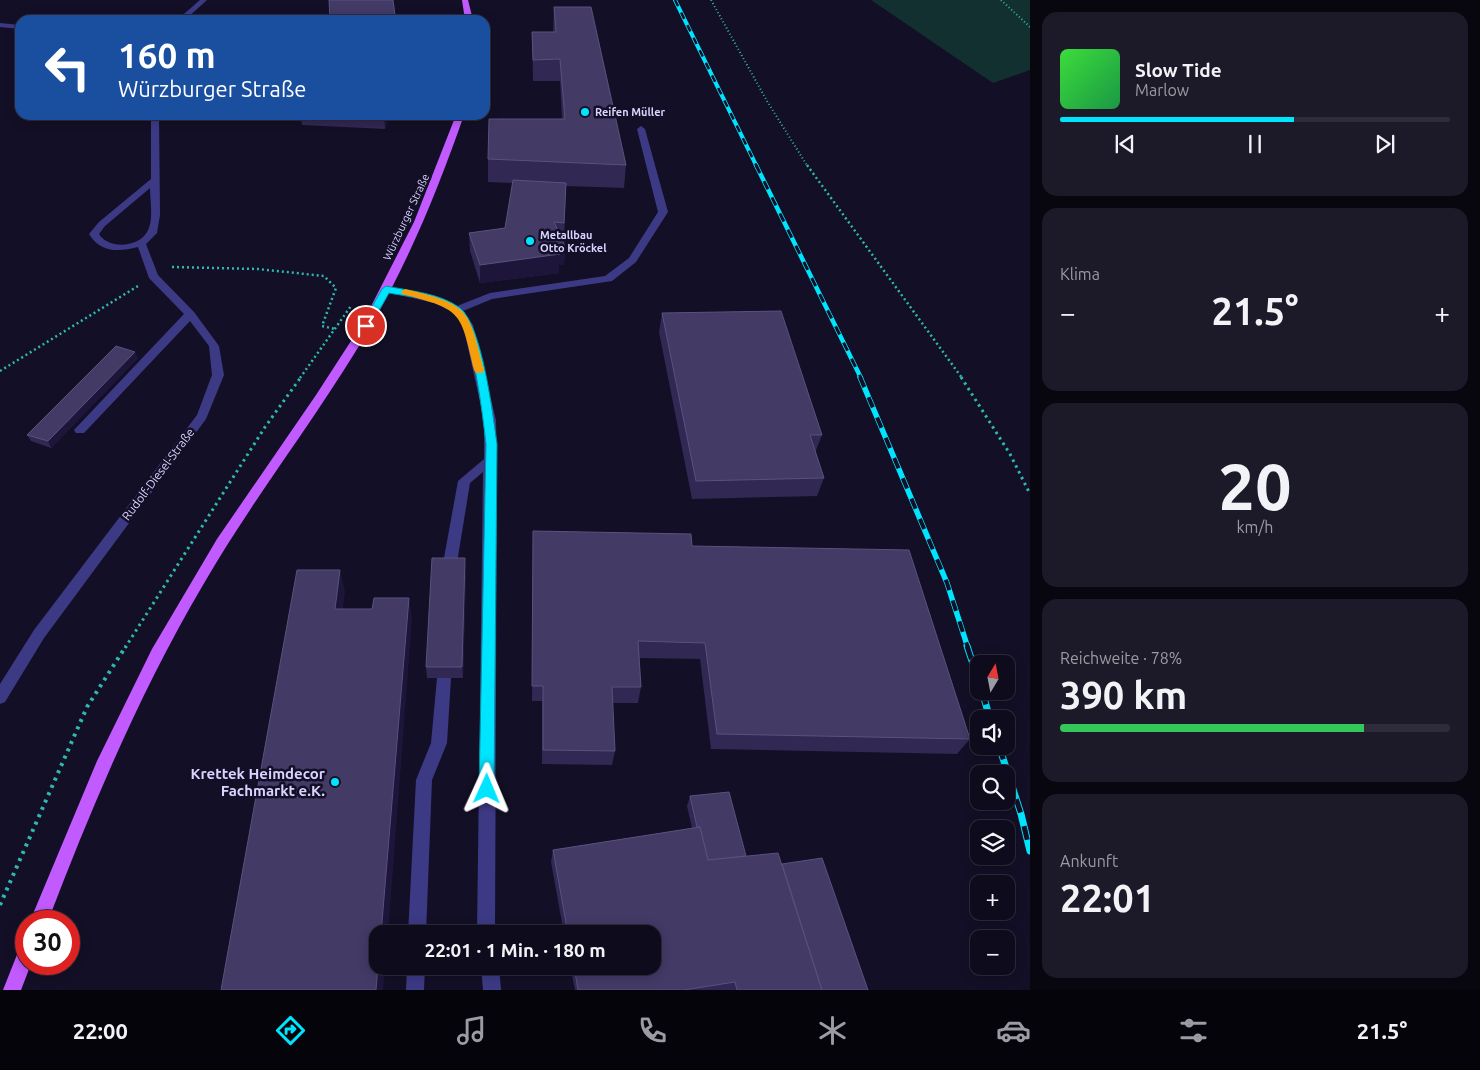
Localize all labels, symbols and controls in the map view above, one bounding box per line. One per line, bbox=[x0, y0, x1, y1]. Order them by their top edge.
icon: left bbox=[35, 35, 100, 100]
text: 160 m bbox=[118, 35, 216, 75]
text: Slow Tide bbox=[1135, 59, 1222, 81]
text: Würzburger Straße bbox=[118, 76, 306, 101]
text: Marlow bbox=[1135, 81, 1189, 99]
marker: Reifen Müller bbox=[579, 106, 591, 118]
place label: Reifen Müller bbox=[595, 106, 665, 118]
icon: previous bbox=[1111, 130, 1139, 158]
icon: pause bbox=[1241, 130, 1269, 158]
icon: next bbox=[1371, 130, 1399, 158]
street label: Würzburger Straße bbox=[381, 172, 431, 262]
place label: Metallbau Otto Kröckel bbox=[540, 229, 607, 254]
marker: Metallbau Otto Kröckel bbox=[524, 235, 536, 247]
text: Klima bbox=[1060, 265, 1100, 283]
text: 21.5° bbox=[1211, 290, 1299, 332]
text: − bbox=[1060, 297, 1076, 328]
text: + bbox=[1434, 297, 1450, 328]
pin bbox=[345, 305, 387, 347]
icon: arrive bbox=[352, 312, 380, 340]
street label: Rudolf-Diesel-Straße bbox=[119, 426, 197, 522]
text: 20 bbox=[1218, 449, 1292, 522]
text: km/h bbox=[1237, 518, 1273, 536]
text: Reichweite · 78% bbox=[1060, 649, 1182, 667]
north arrow bbox=[970, 655, 1015, 700]
map controls bbox=[970, 655, 1015, 975]
text: 390 km bbox=[1060, 674, 1187, 716]
button: sound bbox=[970, 710, 1015, 755]
position arrow bbox=[460, 762, 512, 814]
place label: Krettek Heimdecor Fachmarkt e.K. bbox=[191, 765, 326, 799]
button: search bbox=[970, 765, 1015, 810]
marker: Krettek Heimdecor Fachmarkt e.K. bbox=[329, 776, 341, 788]
button: layers bbox=[970, 820, 1015, 865]
text: Ankunft bbox=[1060, 852, 1118, 870]
button: + bbox=[970, 875, 1015, 920]
text: 22:01 bbox=[1060, 877, 1155, 919]
speed limit sign: 30 bbox=[15, 910, 80, 975]
button: − bbox=[970, 930, 1015, 975]
text: 22:01 · 1 Min. · 180 m bbox=[424, 939, 606, 961]
icon: directions bbox=[273, 1013, 308, 1048]
icon: music bbox=[454, 1013, 489, 1048]
icon: phone bbox=[635, 1013, 670, 1048]
icon: climate bbox=[815, 1013, 850, 1048]
icon: car bbox=[996, 1013, 1031, 1048]
icon: filters bbox=[1176, 1013, 1211, 1048]
text: 22:00 bbox=[73, 1018, 128, 1043]
text: 21.5° bbox=[1357, 1018, 1407, 1043]

